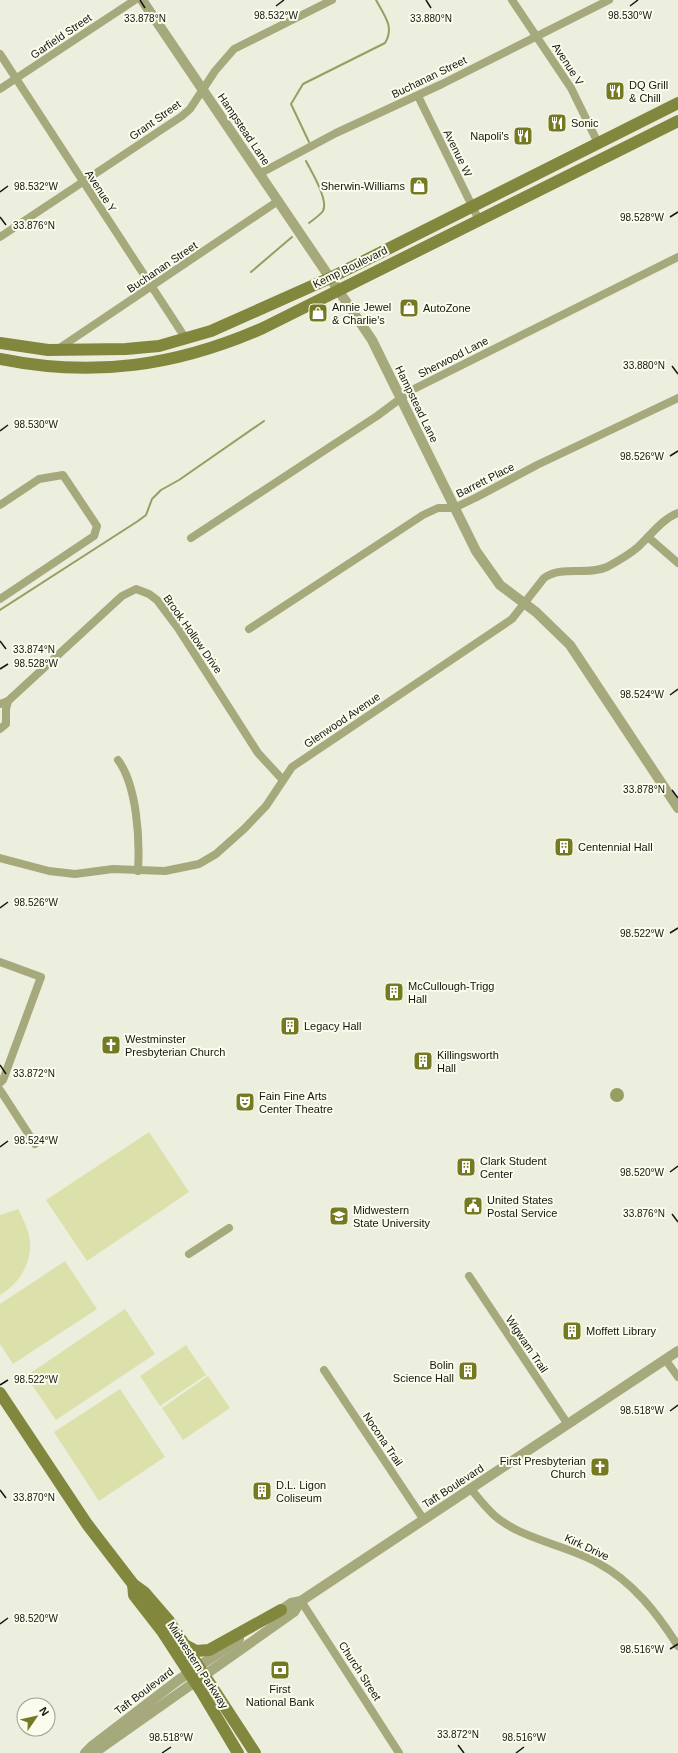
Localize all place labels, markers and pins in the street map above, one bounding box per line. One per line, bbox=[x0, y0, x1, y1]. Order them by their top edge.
place label: DQ Grill & Chill bbox=[629, 79, 668, 104]
restaurant icon: DQ Grill & Chill bbox=[604, 80, 626, 102]
restaurant icon: Sonic bbox=[546, 112, 568, 134]
place label: Sonic bbox=[571, 117, 599, 129]
restaurant icon: Napoli's bbox=[512, 125, 534, 147]
place label: Napoli's bbox=[470, 130, 509, 142]
shop icon: Sherwin-Williams bbox=[408, 175, 430, 197]
place label: Sherwin-Williams bbox=[321, 180, 405, 192]
shop icon: AutoZone bbox=[398, 297, 420, 319]
place label: Annie Jewel & Charlie's bbox=[332, 301, 391, 326]
shop icon: Annie Jewel & Charlie's bbox=[307, 302, 329, 324]
place label: AutoZone bbox=[423, 302, 471, 314]
building icon: Centennial Hall bbox=[553, 836, 575, 858]
place label: Centennial Hall bbox=[578, 841, 653, 853]
place label: McCullough-Trigg Hall bbox=[408, 980, 494, 1005]
building icon: McCullough-Trigg Hall bbox=[383, 981, 405, 1003]
building icon: Legacy Hall bbox=[279, 1015, 301, 1037]
place label: Legacy Hall bbox=[304, 1020, 361, 1032]
place label: Westminster Presbyterian Church bbox=[125, 1033, 225, 1058]
church icon: Westminster Presbyterian Church bbox=[100, 1034, 122, 1056]
place label: Killingsworth Hall bbox=[437, 1049, 499, 1074]
building icon: Killingsworth Hall bbox=[412, 1050, 434, 1072]
place label: Fain Fine Arts Center Theatre bbox=[259, 1090, 333, 1115]
theatre icon: Fain Fine Arts Center Theatre bbox=[234, 1091, 256, 1113]
place label: Clark Student Center bbox=[480, 1155, 547, 1180]
building icon: Clark Student Center bbox=[455, 1156, 477, 1178]
place label: United States Postal Service bbox=[487, 1194, 557, 1219]
public building icon: United States Postal Service bbox=[462, 1195, 484, 1217]
place label: Midwestern State University bbox=[353, 1204, 431, 1229]
school or university icon: Midwestern State University bbox=[328, 1205, 350, 1227]
building icon: Moffett Library bbox=[561, 1320, 583, 1342]
place label: Moffett Library bbox=[586, 1325, 657, 1337]
place label: Bolin Science Hall bbox=[393, 1359, 454, 1384]
building icon: Bolin Science Hall bbox=[457, 1360, 479, 1382]
place label: First Presbyterian Church bbox=[500, 1455, 586, 1480]
church icon: First Presbyterian Church bbox=[589, 1456, 611, 1478]
place label: D.L. Ligon Coliseum bbox=[276, 1479, 326, 1504]
building icon: D.L. Ligon Coliseum bbox=[251, 1480, 273, 1502]
bank icon: First National Bank bbox=[269, 1659, 291, 1681]
place label: First National Bank bbox=[246, 1683, 315, 1708]

